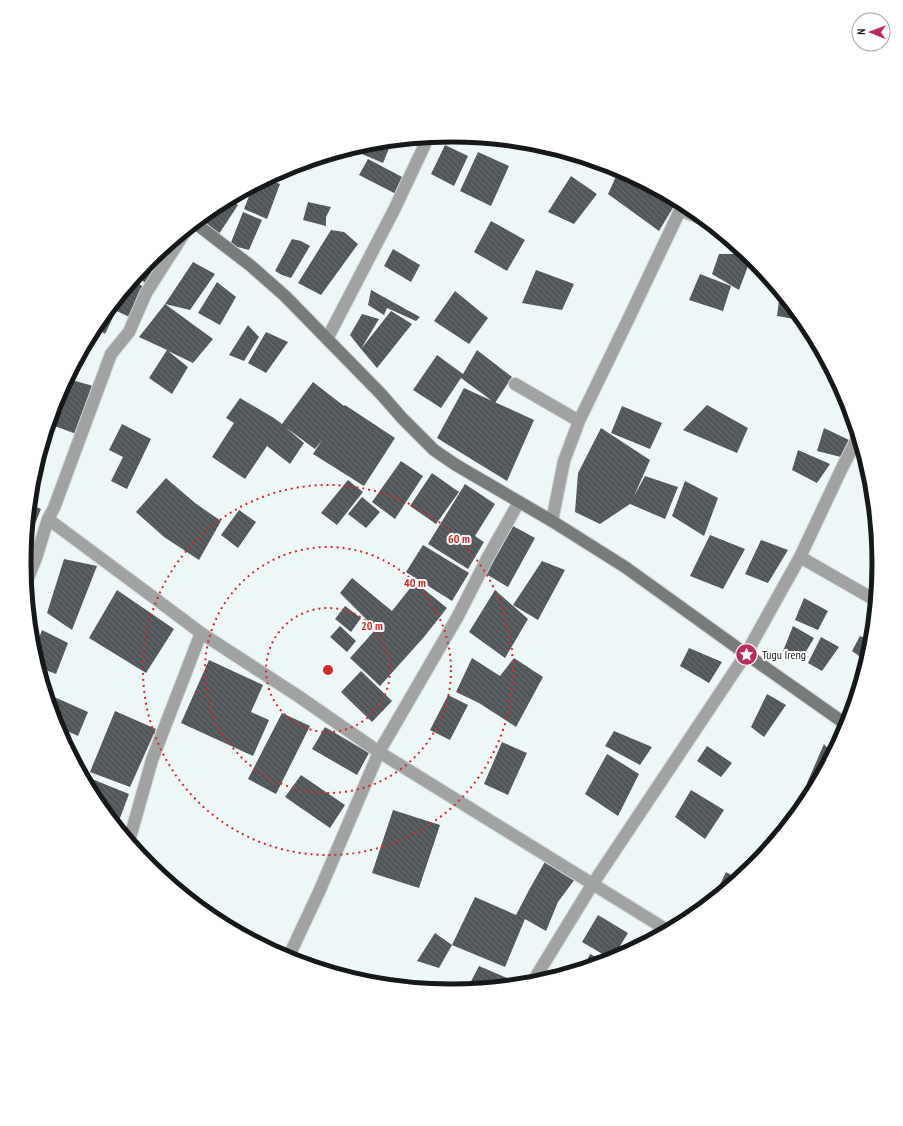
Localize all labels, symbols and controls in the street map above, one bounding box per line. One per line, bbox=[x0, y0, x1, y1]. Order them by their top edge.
north arrow bbox=[851, 12, 891, 52]
text: N bbox=[854, 29, 868, 35]
text: 60 m bbox=[448, 531, 470, 546]
text: 40 m bbox=[404, 575, 426, 590]
text: 20 m bbox=[361, 618, 383, 633]
place icon: Tugu Ireng bbox=[733, 641, 759, 667]
place label: Tugu Ireng bbox=[762, 647, 806, 662]
centre of rings bbox=[321, 663, 335, 677]

